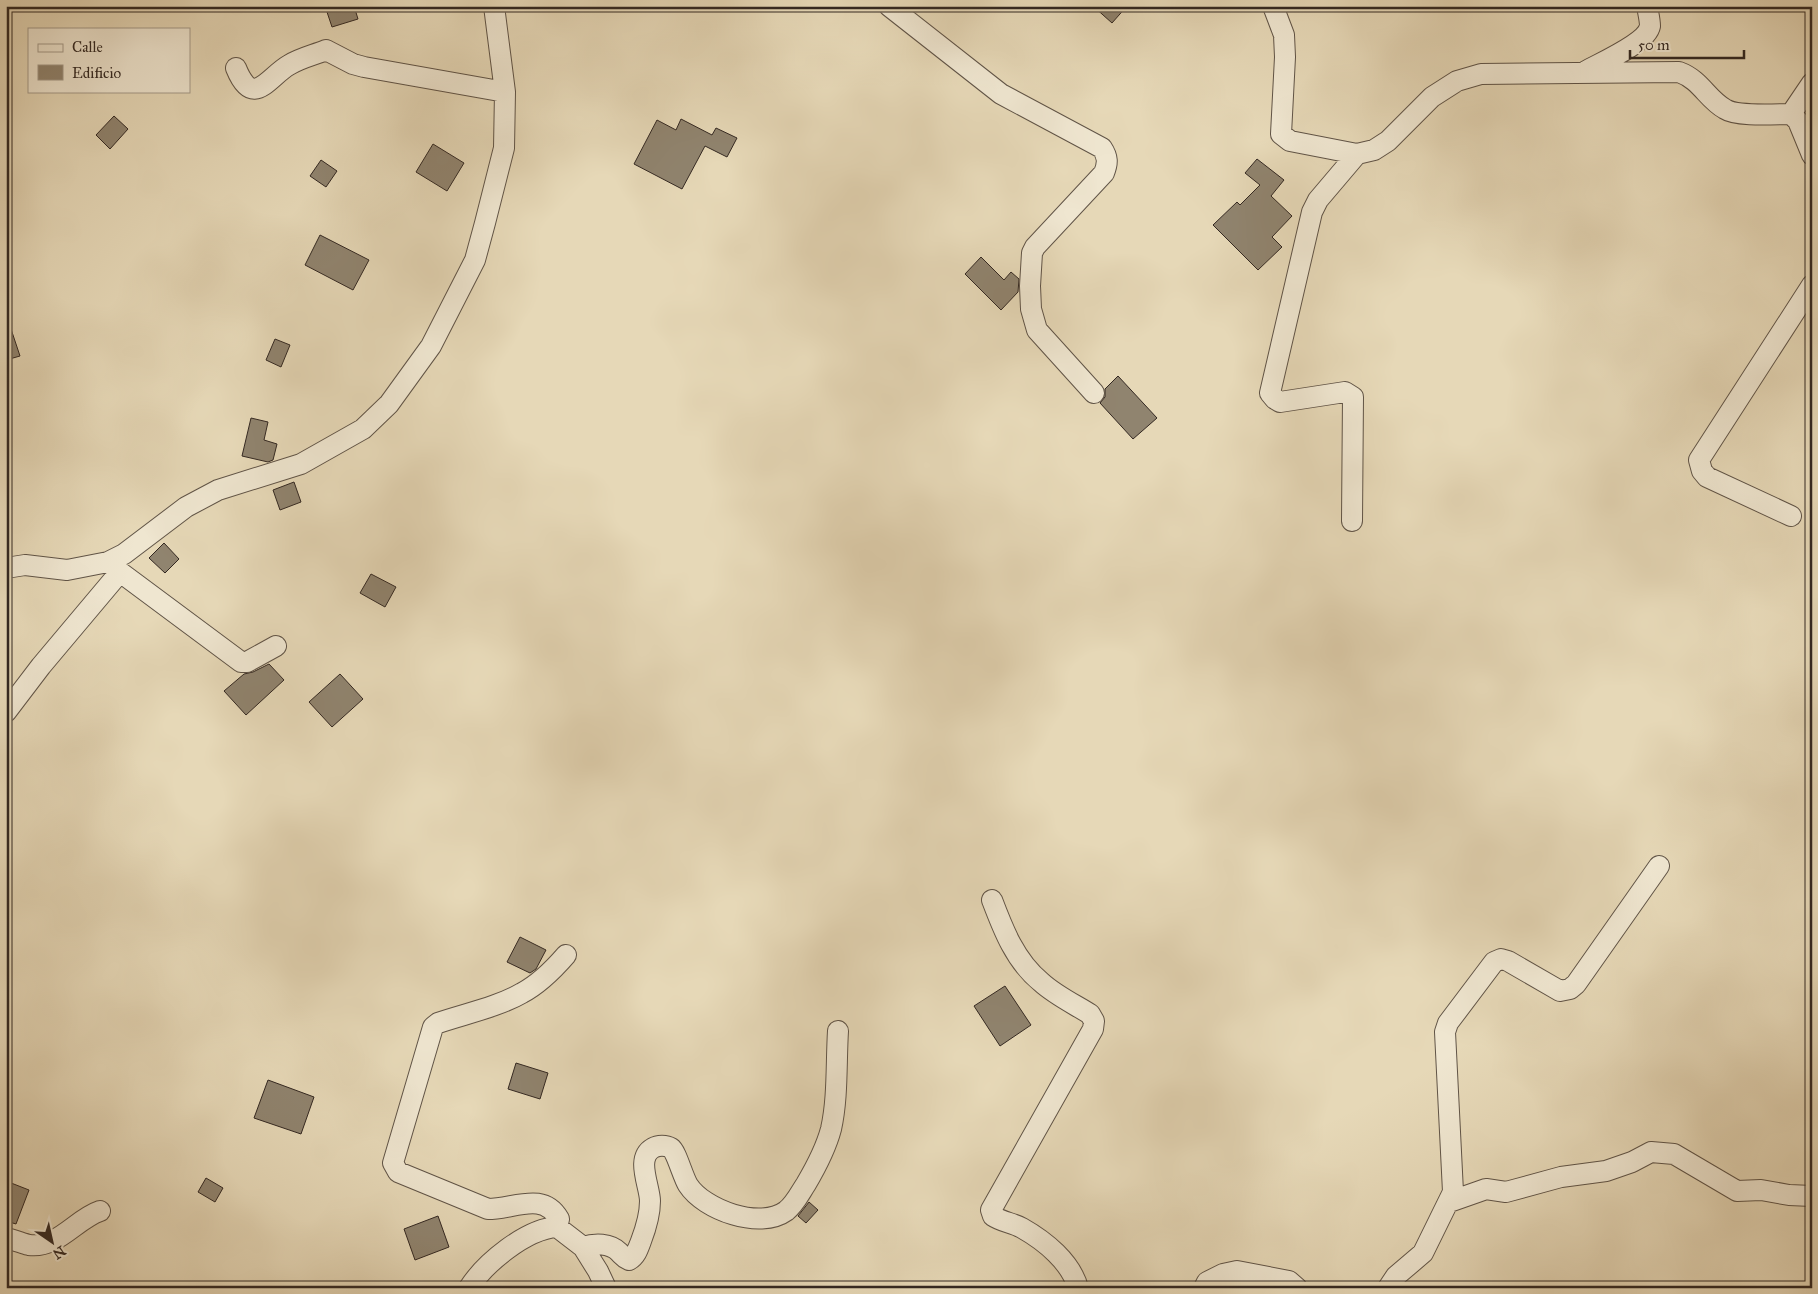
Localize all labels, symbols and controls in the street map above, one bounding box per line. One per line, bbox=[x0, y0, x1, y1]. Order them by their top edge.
legend bbox=[28, 28, 190, 92]
scale bar bbox=[1630, 28, 1744, 60]
text: 50 m bbox=[1638, 36, 1670, 54]
text: Calle bbox=[72, 38, 103, 56]
text: Edificio bbox=[72, 64, 121, 82]
north arrow bbox=[28, 1216, 78, 1266]
text: N bbox=[49, 1242, 69, 1263]

